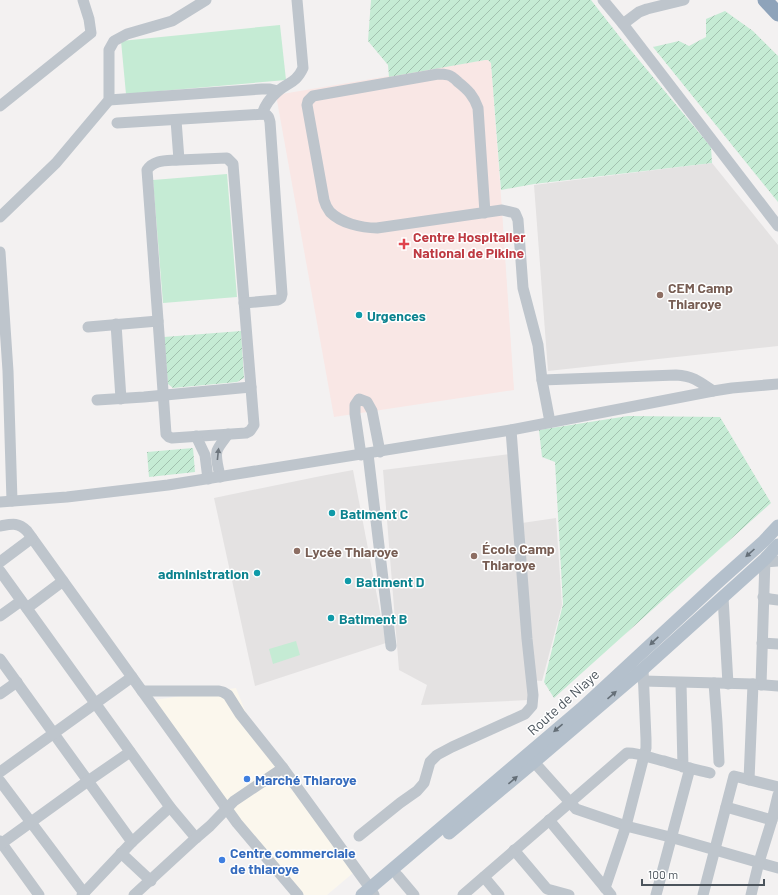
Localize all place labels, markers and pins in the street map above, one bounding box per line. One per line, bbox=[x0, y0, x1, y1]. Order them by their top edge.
place label: Centre Hospitalier National de Pikine bbox=[413, 228, 526, 261]
marker: Centre Hospitalier National de Pikine bbox=[398, 238, 410, 250]
place label: CEM Camp Thiaroye bbox=[668, 279, 733, 312]
marker: CEM Camp Thiaroye bbox=[655, 290, 665, 300]
place label: Urgences bbox=[367, 307, 426, 324]
marker: Urgences bbox=[354, 310, 364, 320]
place label: Batiment C bbox=[340, 505, 408, 522]
marker: Batiment C bbox=[327, 508, 337, 518]
place label: École Camp Thiaroye bbox=[482, 540, 555, 573]
place label: Lycée Thiaroye bbox=[305, 543, 399, 560]
marker: Lycée Thiaroye bbox=[292, 546, 302, 556]
marker: École Camp Thiaroye bbox=[469, 551, 479, 561]
place label: administration bbox=[158, 565, 249, 582]
marker: administration bbox=[252, 568, 262, 578]
place label: Batiment D bbox=[356, 573, 425, 590]
marker: Batiment D bbox=[343, 576, 353, 586]
place label: Batiment B bbox=[339, 610, 408, 627]
marker: Batiment B bbox=[326, 613, 336, 623]
place label: Marché Thiaroye bbox=[255, 771, 357, 788]
marker: Marché Thiaroye bbox=[242, 774, 252, 784]
place label: Centre commerciale de thiaroye bbox=[230, 844, 356, 877]
marker: Centre commerciale de thiaroye bbox=[217, 855, 227, 865]

